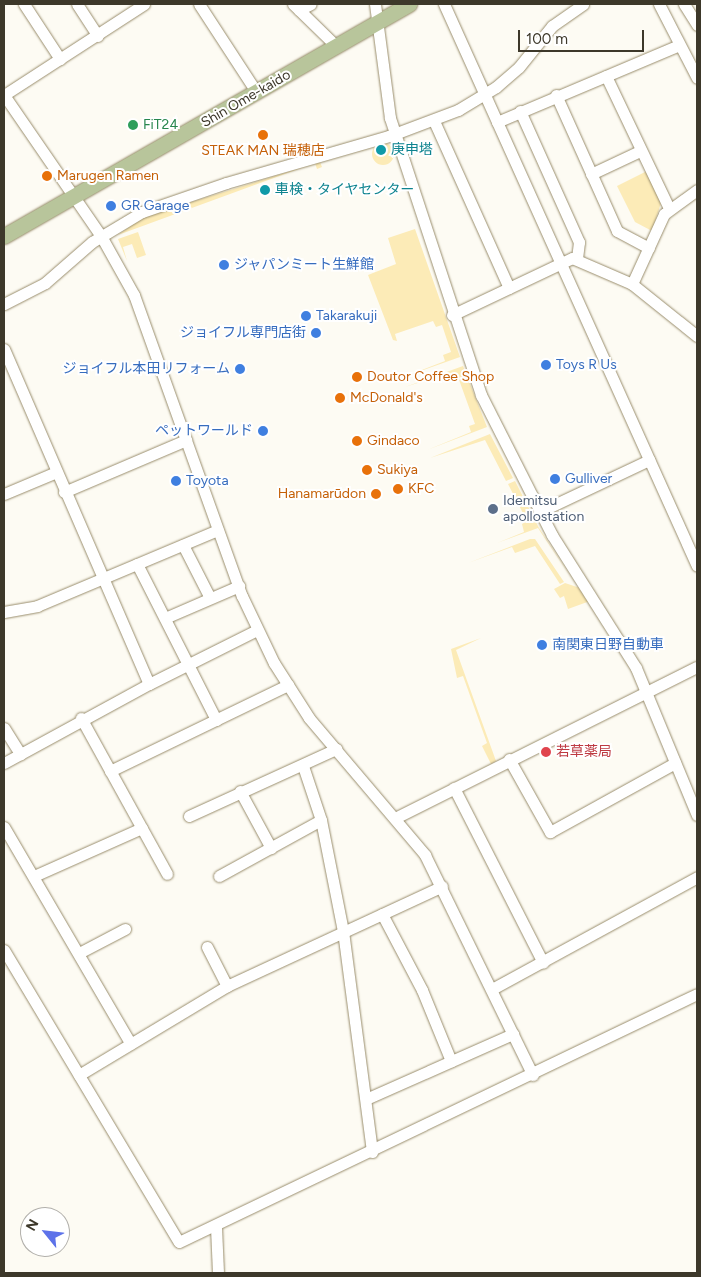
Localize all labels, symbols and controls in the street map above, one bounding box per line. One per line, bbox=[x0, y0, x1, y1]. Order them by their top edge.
scale bar bbox=[521, 20, 647, 52]
text: 100 m bbox=[526, 30, 568, 48]
street label: Shin Ome-kaido bbox=[198, 67, 294, 131]
place label: FiT24 bbox=[143, 117, 178, 133]
marker: FiT24 bbox=[127, 119, 139, 131]
marker: STEAK MAN 瑞穂店 bbox=[257, 129, 269, 141]
place label: 庚申塔 bbox=[391, 142, 433, 158]
place label: STEAK MAN 瑞穂店 bbox=[201, 143, 325, 159]
marker: 庚申塔 bbox=[375, 144, 387, 156]
place label: Marugen Ramen bbox=[57, 168, 159, 184]
marker: Marugen Ramen bbox=[41, 170, 53, 182]
place label: 車検・タイヤセンター bbox=[275, 182, 415, 198]
marker: 車検・タイヤセンター bbox=[259, 184, 271, 196]
place label: GR Garage bbox=[121, 198, 189, 214]
marker: GR Garage bbox=[105, 200, 117, 212]
place label: ジャパンミート生鮮館 bbox=[234, 257, 374, 273]
marker: ジャパンミート生鮮館 bbox=[218, 259, 230, 271]
place label: Takarakuji bbox=[316, 308, 377, 324]
marker: Takarakuji bbox=[300, 310, 312, 322]
place label: ジョイフル専門店街 bbox=[180, 325, 306, 341]
marker: ジョイフル専門店街 bbox=[310, 327, 322, 339]
place label: Toys R Us bbox=[556, 357, 617, 373]
marker: Toys R Us bbox=[540, 359, 552, 371]
place label: ジョイフル本田リフォーム bbox=[62, 361, 230, 377]
marker: ジョイフル本田リフォーム bbox=[234, 363, 246, 375]
place label: Doutor Coffee Shop bbox=[367, 369, 494, 385]
marker: Doutor Coffee Shop bbox=[351, 371, 363, 383]
place label: McDonald's bbox=[350, 390, 423, 406]
marker: McDonald's bbox=[334, 392, 346, 404]
place label: ペットワールド bbox=[155, 423, 253, 439]
marker: ペットワールド bbox=[257, 425, 269, 437]
place label: Gindaco bbox=[367, 433, 420, 449]
marker: Gindaco bbox=[351, 435, 363, 447]
place label: Sukiya bbox=[377, 462, 418, 478]
marker: Sukiya bbox=[361, 464, 373, 476]
place label: Gulliver bbox=[565, 471, 612, 487]
place label: Toyota bbox=[186, 473, 229, 489]
marker: Gulliver bbox=[549, 473, 561, 485]
marker: Toyota bbox=[170, 475, 182, 487]
place label: KFC bbox=[408, 481, 434, 497]
marker: KFC bbox=[392, 483, 404, 495]
place label: Hanamarūdon bbox=[278, 486, 366, 502]
marker: Hanamarūdon bbox=[370, 488, 382, 500]
place label: Idemitsu apollostation bbox=[503, 493, 584, 526]
marker: Idemitsu apollostation bbox=[487, 503, 499, 515]
place label: 南関東日野自動車 bbox=[552, 637, 664, 653]
marker: 南関東日野自動車 bbox=[536, 639, 548, 651]
place label: 若草薬局 bbox=[556, 744, 612, 760]
marker: 若草薬局 bbox=[540, 746, 552, 758]
north arrow bbox=[20, 1207, 70, 1257]
text: N bbox=[22, 1216, 42, 1234]

